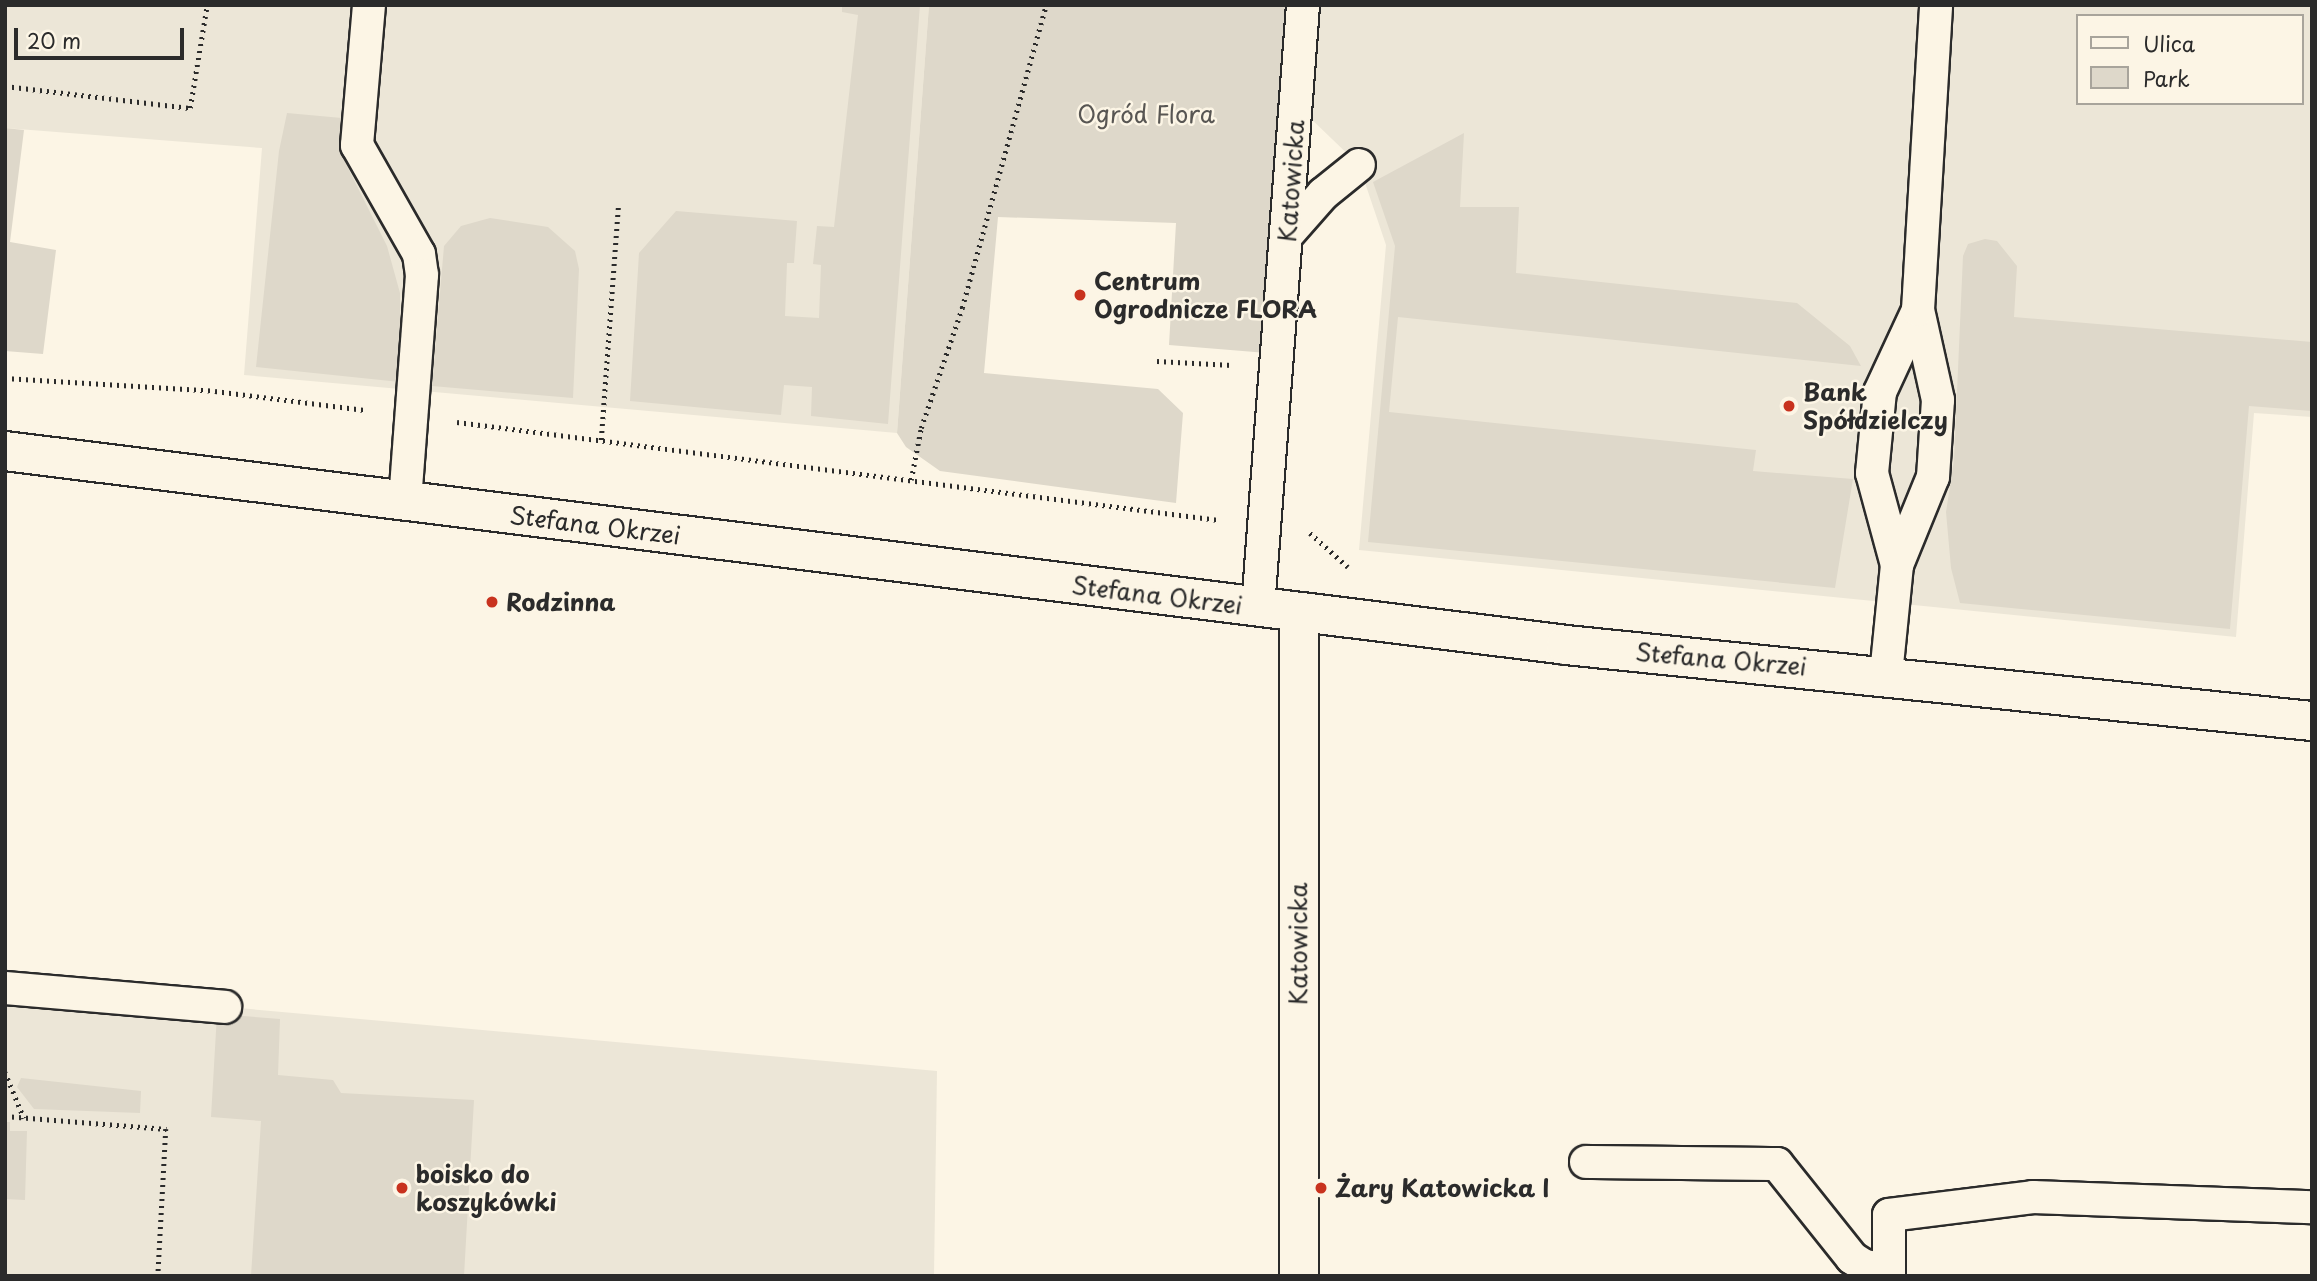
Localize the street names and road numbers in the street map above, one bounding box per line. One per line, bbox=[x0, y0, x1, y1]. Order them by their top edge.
street label: Katowicka bbox=[1272, 119, 1310, 243]
street label: Stefana Okrzei bbox=[508, 500, 682, 550]
street label: Stefana Okrzei bbox=[1070, 570, 1244, 620]
street label: Stefana Okrzei bbox=[1634, 637, 1808, 681]
street label: Katowicka bbox=[1284, 883, 1312, 1005]

